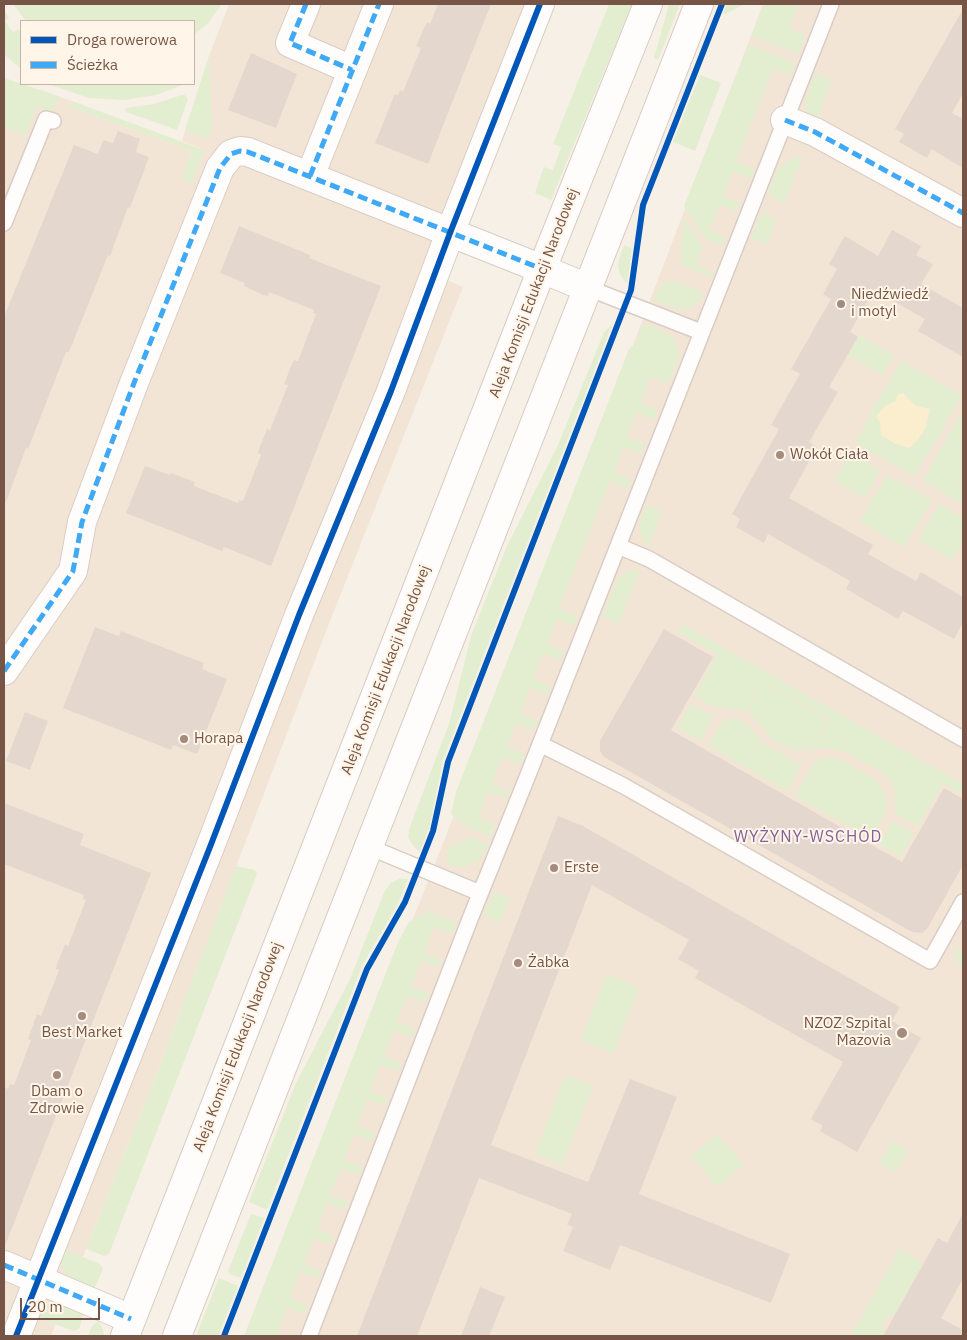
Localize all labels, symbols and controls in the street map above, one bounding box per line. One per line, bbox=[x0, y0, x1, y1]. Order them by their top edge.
legend bbox=[20, 20, 195, 85]
text: Droga rowerowa bbox=[67, 30, 177, 49]
text: Ścieżka bbox=[67, 55, 118, 74]
street label: Aleja Komisji Edukacji Narodowej bbox=[486, 186, 582, 400]
place label: Niedźwiedź i motyl bbox=[851, 286, 928, 321]
marker: Niedźwiedź i motyl bbox=[835, 298, 847, 310]
place label: Wokół Ciała bbox=[790, 446, 869, 464]
marker: Wokół Ciała bbox=[774, 449, 786, 461]
street label: Aleja Komisji Edukacji Narodowej bbox=[338, 563, 434, 777]
place label: Horapa bbox=[194, 730, 243, 748]
marker: Horapa bbox=[178, 733, 190, 745]
district label: WYŻYNY-WSCHÓD bbox=[732, 827, 884, 847]
place label: Erste bbox=[564, 859, 599, 877]
marker: Erste bbox=[548, 862, 560, 874]
street label: Aleja Komisji Edukacji Narodowej bbox=[190, 940, 286, 1154]
place label: Żabka bbox=[528, 954, 569, 972]
marker: Żabka bbox=[512, 957, 524, 969]
marker: Best Market bbox=[76, 1010, 88, 1022]
place label: NZOZ Szpital Mazovia bbox=[804, 1015, 891, 1050]
place label: Best Market bbox=[42, 1024, 122, 1042]
marker: NZOZ Szpital Mazovia bbox=[895, 1026, 909, 1040]
marker: Dbam o Zdrowie bbox=[51, 1069, 63, 1081]
place label: Dbam o Zdrowie bbox=[30, 1083, 84, 1118]
scale bar bbox=[22, 1288, 102, 1320]
text: 20 m bbox=[28, 1297, 63, 1316]

